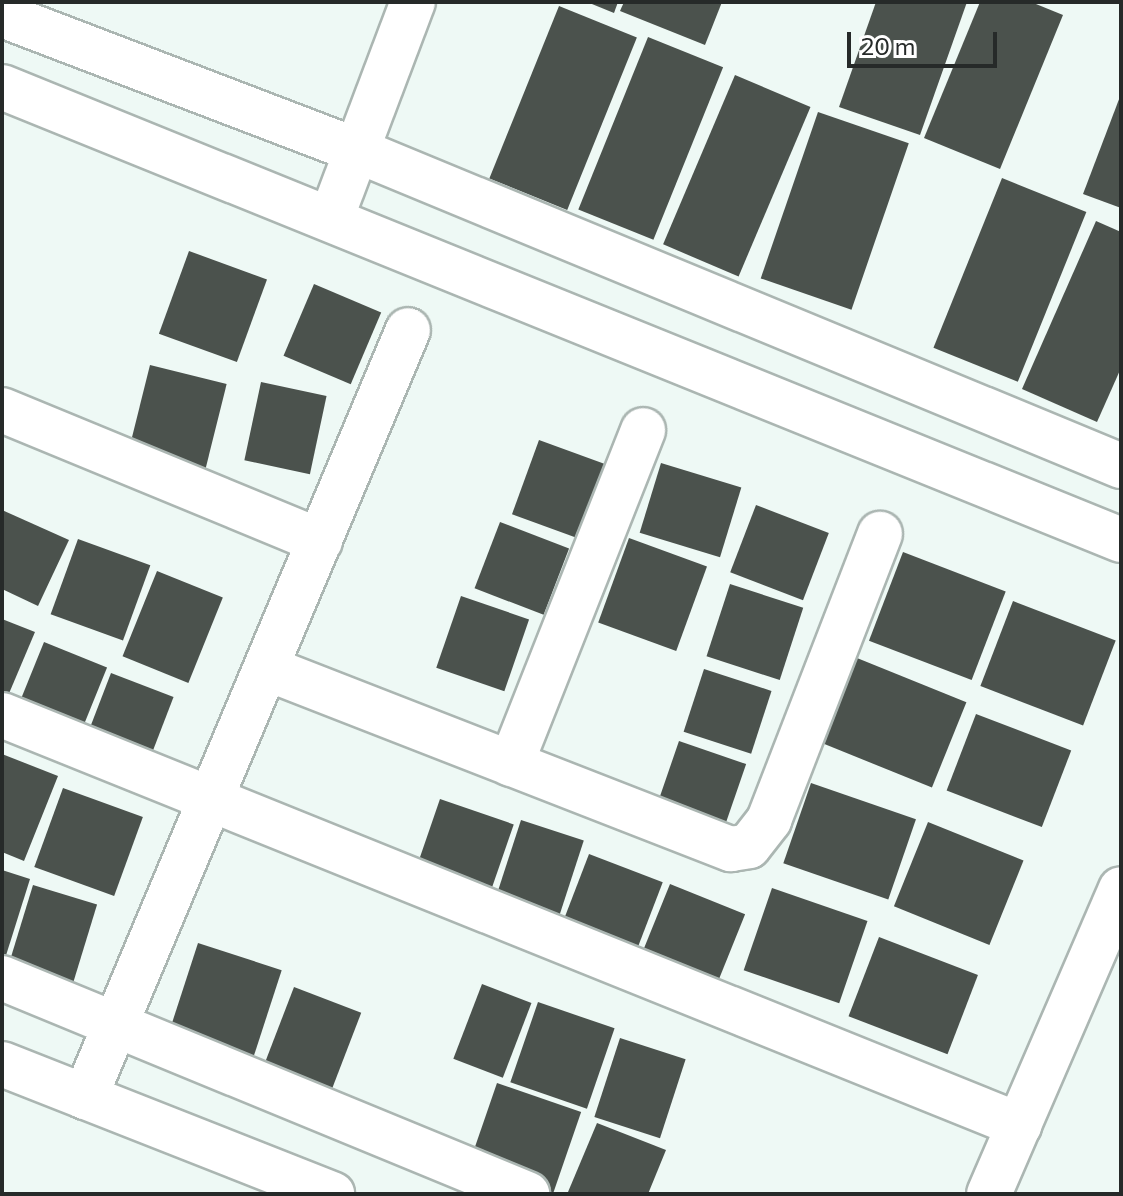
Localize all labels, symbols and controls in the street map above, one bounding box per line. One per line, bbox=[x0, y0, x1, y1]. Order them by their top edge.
scale bar bbox=[851, 16, 1001, 66]
text: 20 m bbox=[861, 31, 915, 60]

